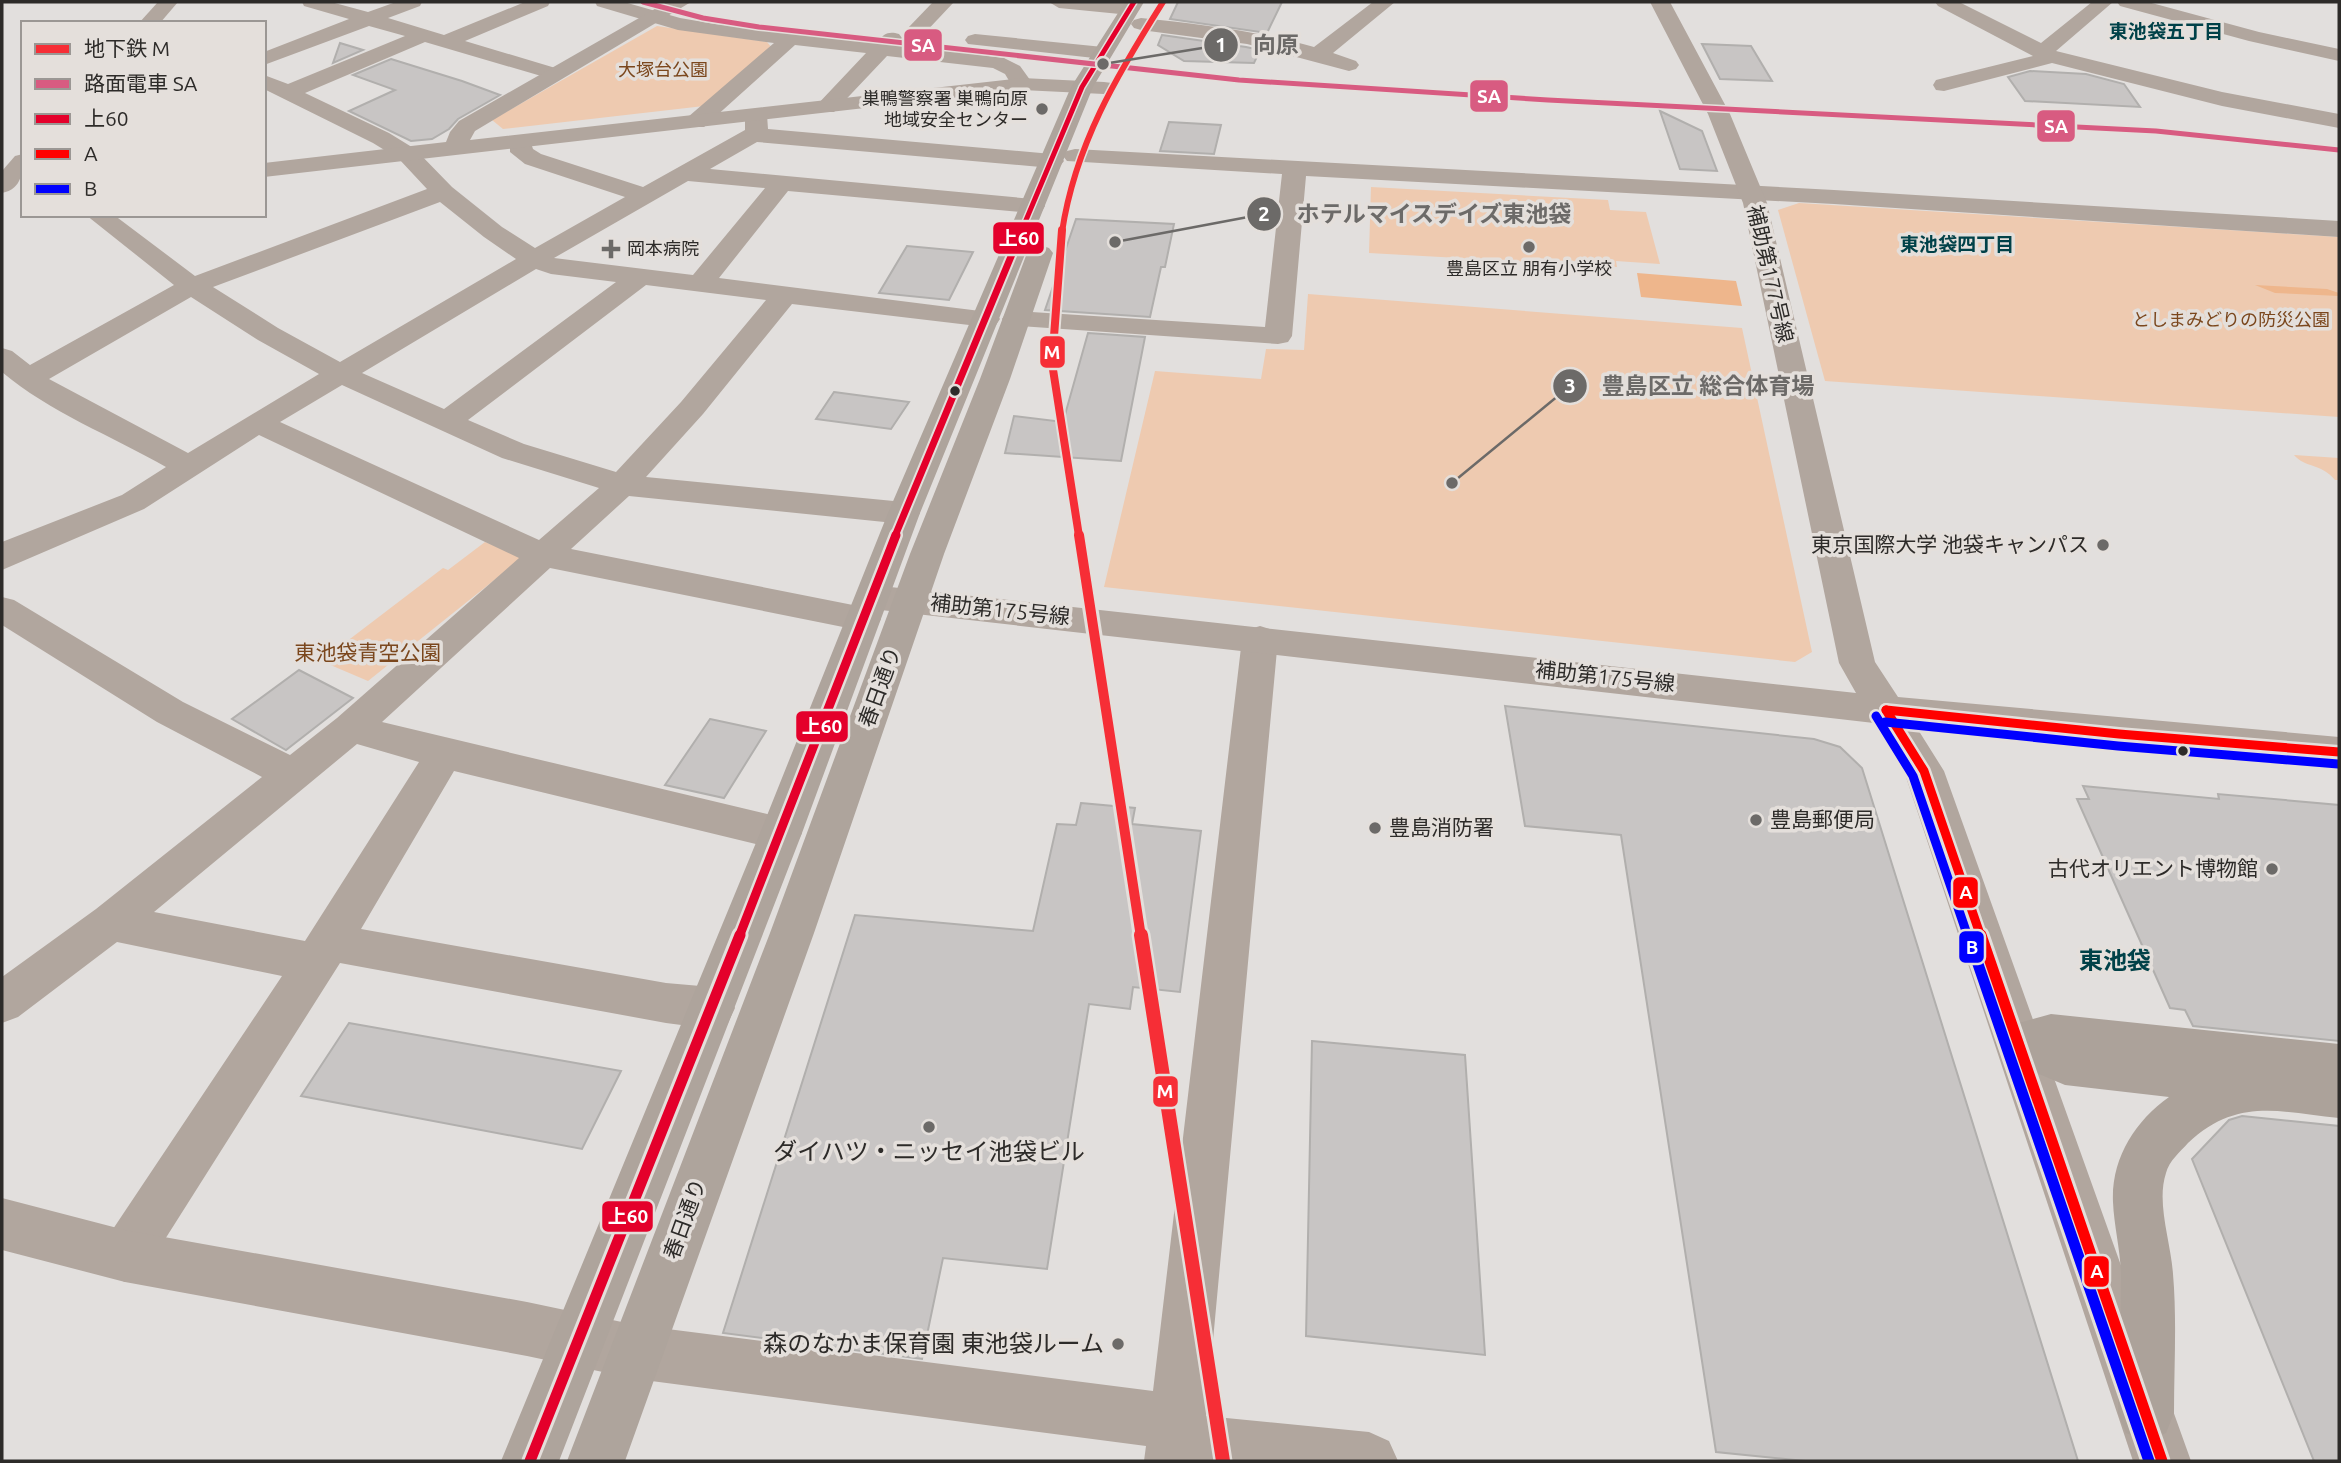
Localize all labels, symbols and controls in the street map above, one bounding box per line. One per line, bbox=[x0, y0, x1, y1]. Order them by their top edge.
district label: 東池袋五丁目 bbox=[2109, 20, 2223, 42]
legend bbox=[21, 21, 266, 217]
callout: 向原 bbox=[1204, 23, 1313, 67]
line badge: SA bbox=[903, 28, 943, 62]
text: 1 bbox=[1215, 32, 1227, 56]
text: 向原 bbox=[1253, 32, 1299, 57]
text: SA bbox=[911, 34, 936, 56]
text: 地下鉄 M bbox=[84, 36, 170, 60]
park label: 大塚台公園 bbox=[618, 59, 708, 79]
text: 路面電車 SA bbox=[84, 71, 198, 95]
line badge: SA bbox=[1469, 79, 1509, 113]
text: SA bbox=[1477, 85, 1502, 107]
place label: 巣鴨警察署 巣鴨向原 地域安全センター bbox=[862, 88, 1028, 129]
marker: 巣鴨警察署 巣鴨向原 地域安全センター bbox=[1034, 101, 1050, 117]
text: 上60 bbox=[84, 106, 129, 130]
line badge: SA bbox=[2036, 109, 2076, 143]
text: SA bbox=[2044, 115, 2069, 137]
text: A bbox=[84, 141, 98, 165]
text: B bbox=[84, 176, 97, 200]
callout: ホテルマイスデイズ東池袋 bbox=[1247, 192, 1586, 236]
text: 2 bbox=[1258, 201, 1270, 225]
text: ホテルマイスデイズ東池袋 bbox=[1297, 201, 1571, 226]
street label: 補助第177号線 bbox=[1743, 203, 1798, 345]
line badge: 上60 bbox=[992, 221, 1045, 255]
text: 上60 bbox=[999, 227, 1039, 249]
district label: 東池袋四丁目 bbox=[1900, 233, 2014, 255]
place label: 岡本病院 bbox=[627, 238, 699, 258]
marker: 岡本病院 bbox=[601, 239, 621, 259]
marker: 豊島区立 朋有小学校 bbox=[1521, 239, 1537, 255]
place label: 豊島区立 朋有小学校 bbox=[1446, 258, 1612, 278]
park label: としまみどりの防災公園 bbox=[2132, 309, 2330, 329]
line badge: M bbox=[1039, 335, 1066, 369]
text: M bbox=[1044, 341, 1060, 363]
callout: 豊島区立 総合体育場 bbox=[1553, 364, 1828, 408]
text: 3 bbox=[1564, 373, 1576, 397]
text: 豊島区立 総合体育場 bbox=[1602, 373, 1814, 398]
unlabelled marker bbox=[948, 384, 962, 398]
place label: 東京国際大学 池袋キャンパス bbox=[1811, 532, 2089, 556]
marker: 東京国際大学 池袋キャンパス bbox=[2095, 537, 2111, 553]
street label: 補助第175号線 bbox=[929, 590, 1071, 628]
park label: 東池袋青空公園 bbox=[295, 640, 442, 664]
street label: 春日通り bbox=[853, 643, 905, 730]
street label: 補助第175号線 bbox=[1534, 657, 1676, 695]
line badge: 上60 bbox=[795, 710, 849, 743]
text: 上60 bbox=[802, 715, 842, 737]
unlabelled marker bbox=[2176, 744, 2190, 758]
place label: 豊島郵便局 bbox=[1770, 807, 1875, 831]
marker: 豊島郵便局 bbox=[1748, 812, 1764, 828]
place label: 豊島消防署 bbox=[1389, 815, 1494, 839]
marker: 豊島消防署 bbox=[1367, 820, 1383, 836]
place label: 古代オリエント博物館 bbox=[2048, 856, 2258, 880]
marker: 古代オリエント博物館 bbox=[2264, 861, 2280, 877]
line badge: A bbox=[1952, 876, 1979, 909]
text: A bbox=[1959, 881, 1973, 903]
line badge: B bbox=[1958, 930, 1985, 964]
text: B bbox=[1966, 936, 1978, 958]
district label: 東池袋 bbox=[2079, 947, 2151, 974]
line badge: M bbox=[1152, 1075, 1179, 1108]
text: M bbox=[1157, 1080, 1173, 1102]
marker: ダイハツ・ニッセイ池袋ビル bbox=[921, 1119, 937, 1135]
place label: ダイハツ・ニッセイ池袋ビル bbox=[773, 1138, 1085, 1165]
street label: 春日通り bbox=[658, 1175, 710, 1262]
line badge: 上60 bbox=[601, 1200, 654, 1233]
text: 上60 bbox=[608, 1205, 648, 1227]
line badge: A bbox=[2083, 1255, 2110, 1288]
text: A bbox=[2090, 1260, 2104, 1282]
place label: 森のなかま保育園 東池袋ルーム bbox=[763, 1330, 1104, 1357]
marker: 森のなかま保育園 東池袋ルーム bbox=[1110, 1336, 1126, 1352]

